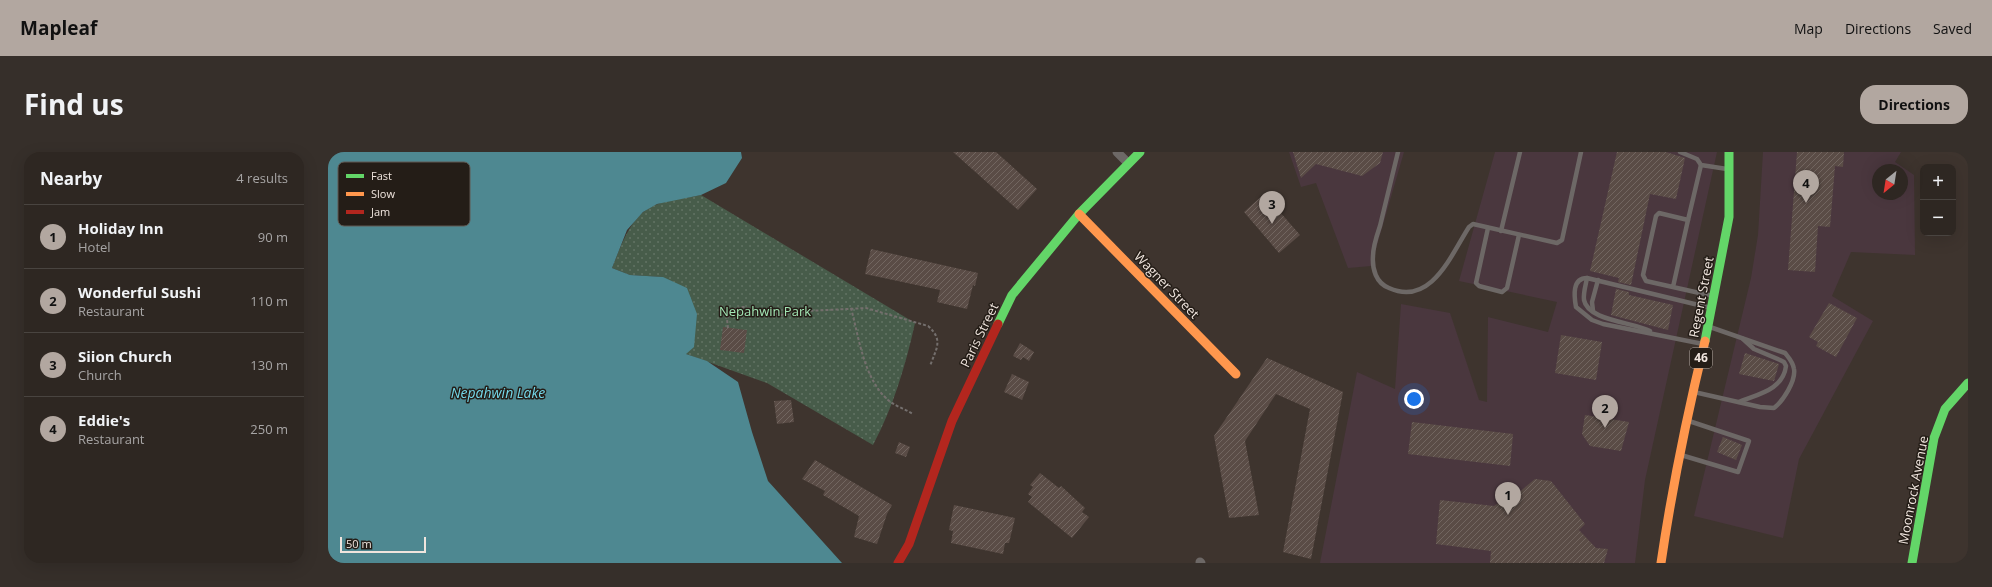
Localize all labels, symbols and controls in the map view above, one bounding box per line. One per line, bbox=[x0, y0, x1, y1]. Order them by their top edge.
text: Mapleaf bbox=[20, 15, 97, 41]
text: Map bbox=[1794, 19, 1823, 38]
text: Directions bbox=[1845, 19, 1911, 38]
text: Saved bbox=[1933, 19, 1972, 38]
text: Find us bbox=[24, 85, 124, 123]
button: Directions bbox=[1860, 85, 1968, 124]
legend bbox=[338, 162, 470, 226]
north arrow bbox=[1872, 164, 1908, 200]
map controls bbox=[1920, 164, 1956, 236]
button: + bbox=[1920, 164, 1956, 200]
text: Nearby bbox=[40, 167, 102, 190]
text: Fast bbox=[371, 168, 392, 183]
text: 4 results bbox=[236, 169, 288, 187]
pin: 4 bbox=[1793, 170, 1819, 203]
text: Slow bbox=[371, 186, 395, 201]
pin: 3 bbox=[1259, 191, 1285, 224]
button: − bbox=[1920, 200, 1956, 236]
text: Jam bbox=[370, 204, 390, 219]
text: Holiday Inn bbox=[78, 218, 164, 238]
text: 1 bbox=[49, 228, 57, 246]
text: 90 m bbox=[258, 228, 288, 246]
text: Hotel bbox=[78, 238, 111, 256]
street label: Wagner Street bbox=[1130, 248, 1204, 323]
street label: Regent Street bbox=[1684, 255, 1718, 339]
text: Wonderful Sushi bbox=[78, 282, 201, 302]
text: 2 bbox=[49, 292, 57, 310]
text: 110 m bbox=[250, 292, 288, 310]
street label: Paris Street bbox=[956, 299, 1002, 370]
text: Restaurant bbox=[78, 302, 145, 320]
park label: Nepahwin Park bbox=[719, 302, 811, 320]
text: Siion Church bbox=[78, 346, 172, 366]
road number: 46 bbox=[1690, 348, 1712, 368]
text: 3 bbox=[49, 356, 57, 374]
text: 130 m bbox=[250, 356, 288, 374]
text: Church bbox=[78, 366, 122, 384]
water label: Nepahwin Lake bbox=[451, 383, 545, 402]
your location bbox=[1404, 389, 1424, 409]
pin: 2 bbox=[1592, 395, 1618, 428]
text: Eddie's bbox=[78, 410, 130, 430]
text: 4 bbox=[49, 420, 57, 438]
text: 250 m bbox=[250, 420, 288, 438]
text: Restaurant bbox=[78, 430, 145, 448]
street label: Moonrock Avenue bbox=[1894, 434, 1932, 546]
pin: 1 bbox=[1495, 482, 1521, 515]
scale bar bbox=[340, 535, 426, 554]
text: 50 m bbox=[346, 536, 372, 551]

